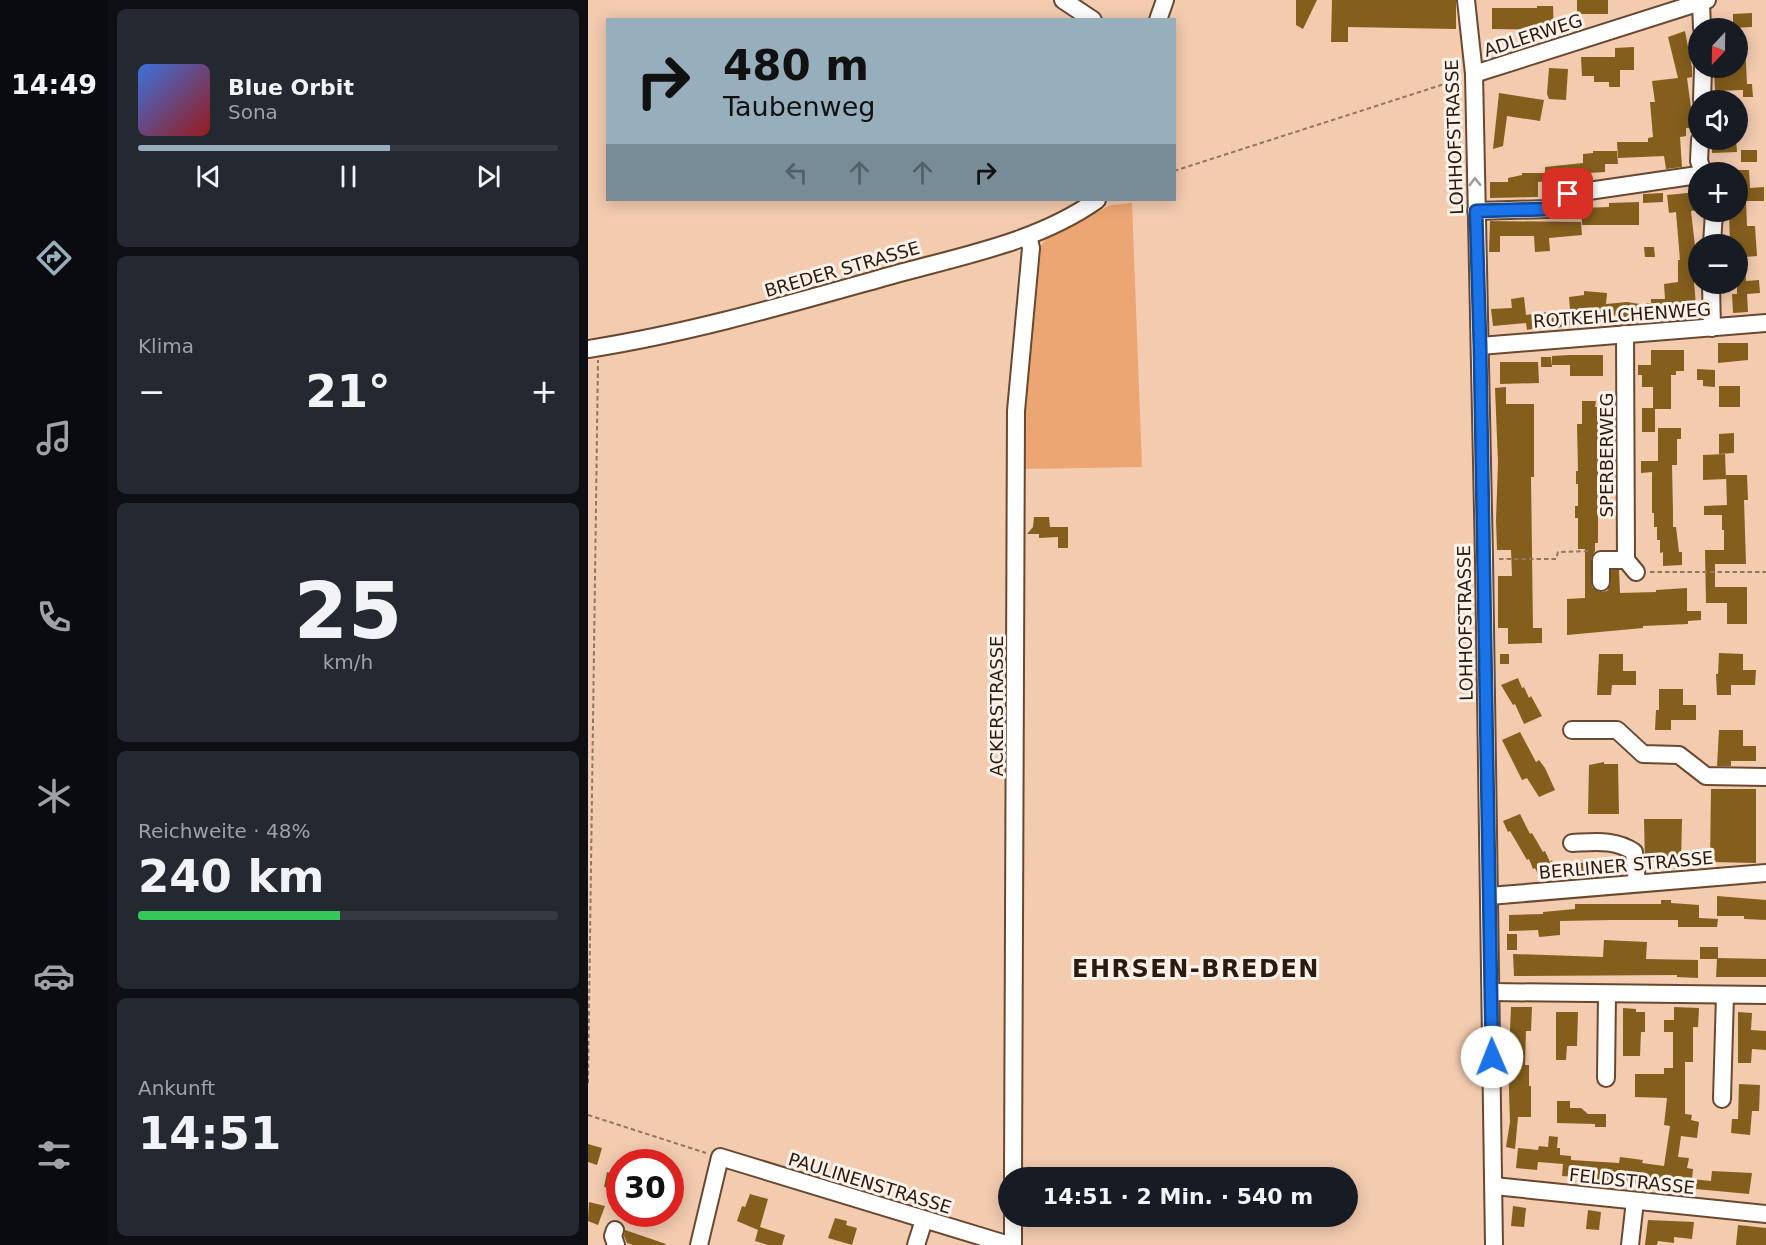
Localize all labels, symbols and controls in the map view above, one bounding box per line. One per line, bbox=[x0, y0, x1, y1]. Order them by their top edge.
street label: ADLERWEG bbox=[1481, 9, 1585, 61]
north arrow bbox=[1688, 18, 1748, 78]
map controls bbox=[1688, 18, 1748, 294]
text: 480 m bbox=[723, 41, 869, 90]
icon: right bbox=[624, 42, 702, 120]
street label: LOHHOFSTRASSE bbox=[1441, 59, 1467, 215]
text: 14:49 bbox=[11, 69, 97, 100]
text: Blue Orbit bbox=[228, 75, 354, 100]
button: sound bbox=[1688, 90, 1748, 150]
text: Taubenweg bbox=[723, 91, 875, 122]
text: Sona bbox=[228, 100, 278, 124]
icon: left bbox=[780, 156, 813, 189]
icon: ahead bbox=[843, 156, 876, 189]
icon: ahead bbox=[906, 156, 939, 189]
icon: right bbox=[969, 156, 1002, 189]
icon: previous bbox=[192, 160, 225, 193]
icon: pause bbox=[332, 160, 365, 193]
icon: next bbox=[472, 160, 505, 193]
button: + bbox=[1688, 162, 1748, 222]
pin bbox=[1542, 168, 1593, 219]
icon: arrive bbox=[1551, 177, 1584, 210]
one-way arrow bbox=[1469, 178, 1481, 187]
button: − bbox=[1688, 234, 1748, 294]
icon: directions bbox=[33, 237, 75, 279]
street label: BREDER STRASSE bbox=[762, 237, 922, 301]
street label: ROTKEHLCHENWEG bbox=[1532, 298, 1712, 332]
text: Klima bbox=[138, 334, 194, 358]
text: 21° bbox=[305, 365, 391, 418]
text: − bbox=[138, 372, 166, 411]
text: + bbox=[530, 372, 558, 411]
street label: SPERBERWEG bbox=[1596, 393, 1617, 517]
icon: music bbox=[33, 417, 75, 459]
street label: LOHHOFSTRASSE bbox=[1453, 545, 1477, 701]
text: 25 bbox=[294, 566, 402, 656]
icon: phone bbox=[33, 596, 75, 638]
street label: ACKERSTRASSE bbox=[986, 636, 1007, 777]
text: km/h bbox=[323, 650, 373, 674]
icon: climate bbox=[33, 775, 75, 817]
text: Reichweite · 48% bbox=[138, 819, 310, 843]
street label: BERLINER STRASSE bbox=[1538, 847, 1714, 883]
text: 240 km bbox=[138, 850, 324, 903]
icon: car bbox=[33, 955, 75, 997]
district label: EHRSEN-BREDEN bbox=[1072, 955, 1320, 983]
position arrow bbox=[1460, 1025, 1524, 1089]
text: Ankunft bbox=[138, 1076, 215, 1100]
text: 14:51 bbox=[138, 1107, 281, 1160]
icon: filters bbox=[33, 1134, 75, 1176]
street label: PAULINENSTRASSE bbox=[786, 1148, 954, 1218]
speed limit sign: 30 bbox=[606, 1149, 684, 1227]
street label: FELDSTRASSE bbox=[1568, 1164, 1696, 1198]
text: 14:51 · 2 Min. · 540 m bbox=[1043, 1184, 1313, 1209]

